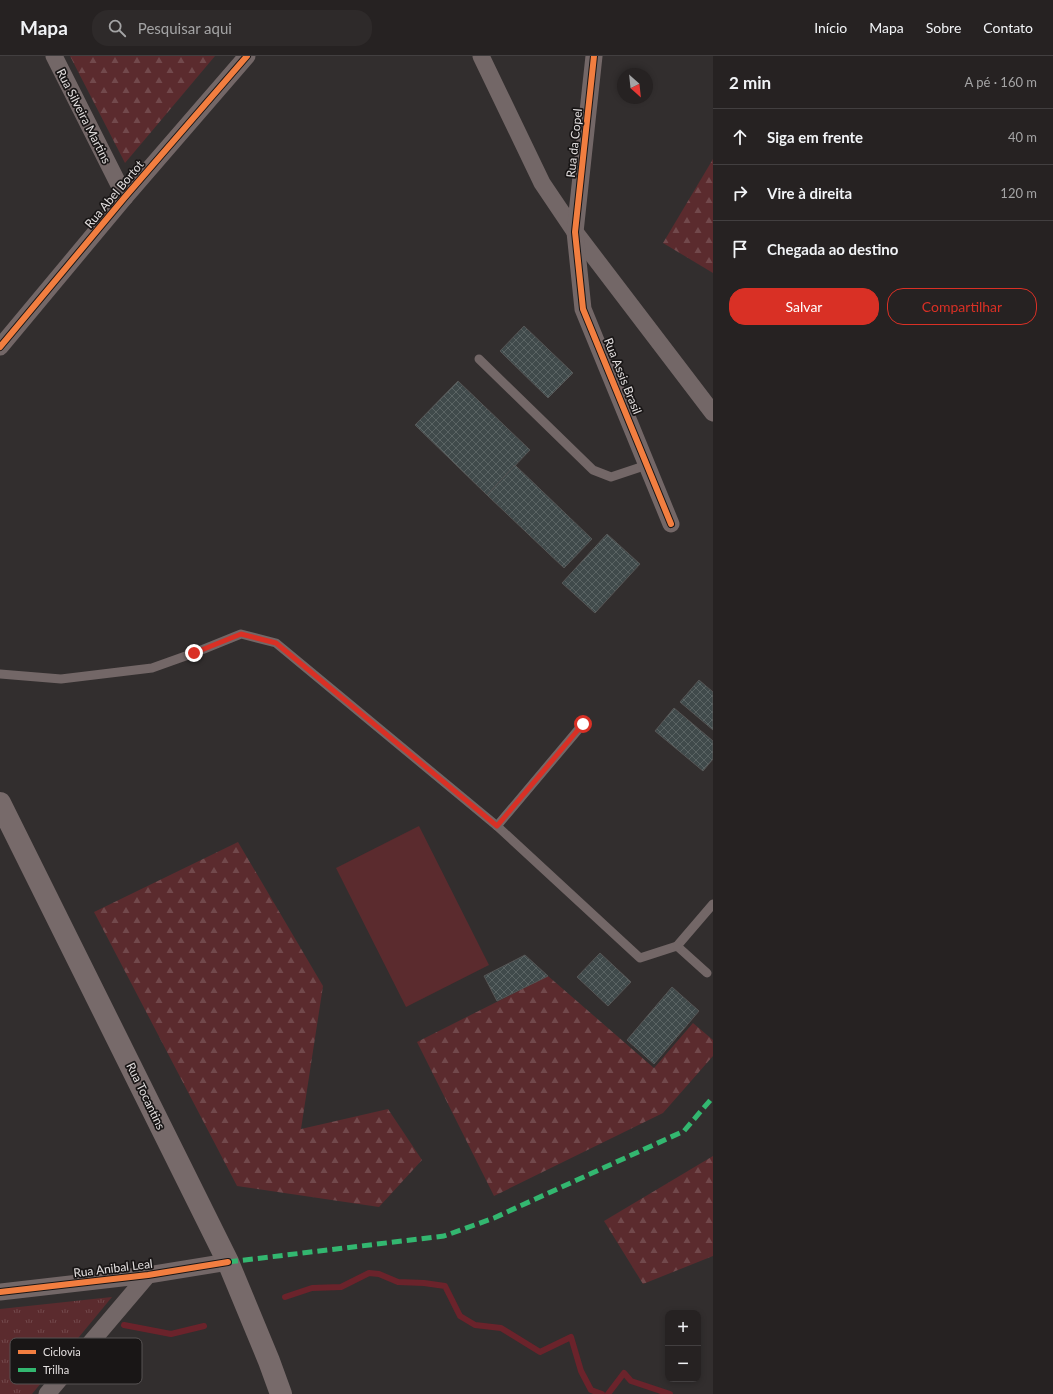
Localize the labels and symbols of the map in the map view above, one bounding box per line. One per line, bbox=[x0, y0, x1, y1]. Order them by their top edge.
street label: Rua Silveira Martins bbox=[54, 66, 114, 166]
north arrow bbox=[617, 68, 653, 104]
street label: Rua da Copel bbox=[563, 108, 585, 178]
street label: Rua Abel Bortot bbox=[81, 157, 147, 231]
street label: Rua Assis Brasil bbox=[601, 336, 645, 416]
route end bbox=[185, 644, 203, 662]
route start bbox=[574, 715, 592, 733]
street label: Rua Tocantins bbox=[123, 1060, 169, 1132]
street label: Rua Anibal Leal bbox=[73, 1256, 153, 1280]
legend bbox=[10, 1338, 142, 1384]
text: Ciclovia bbox=[43, 1345, 81, 1358]
text: Trilha bbox=[43, 1363, 69, 1376]

